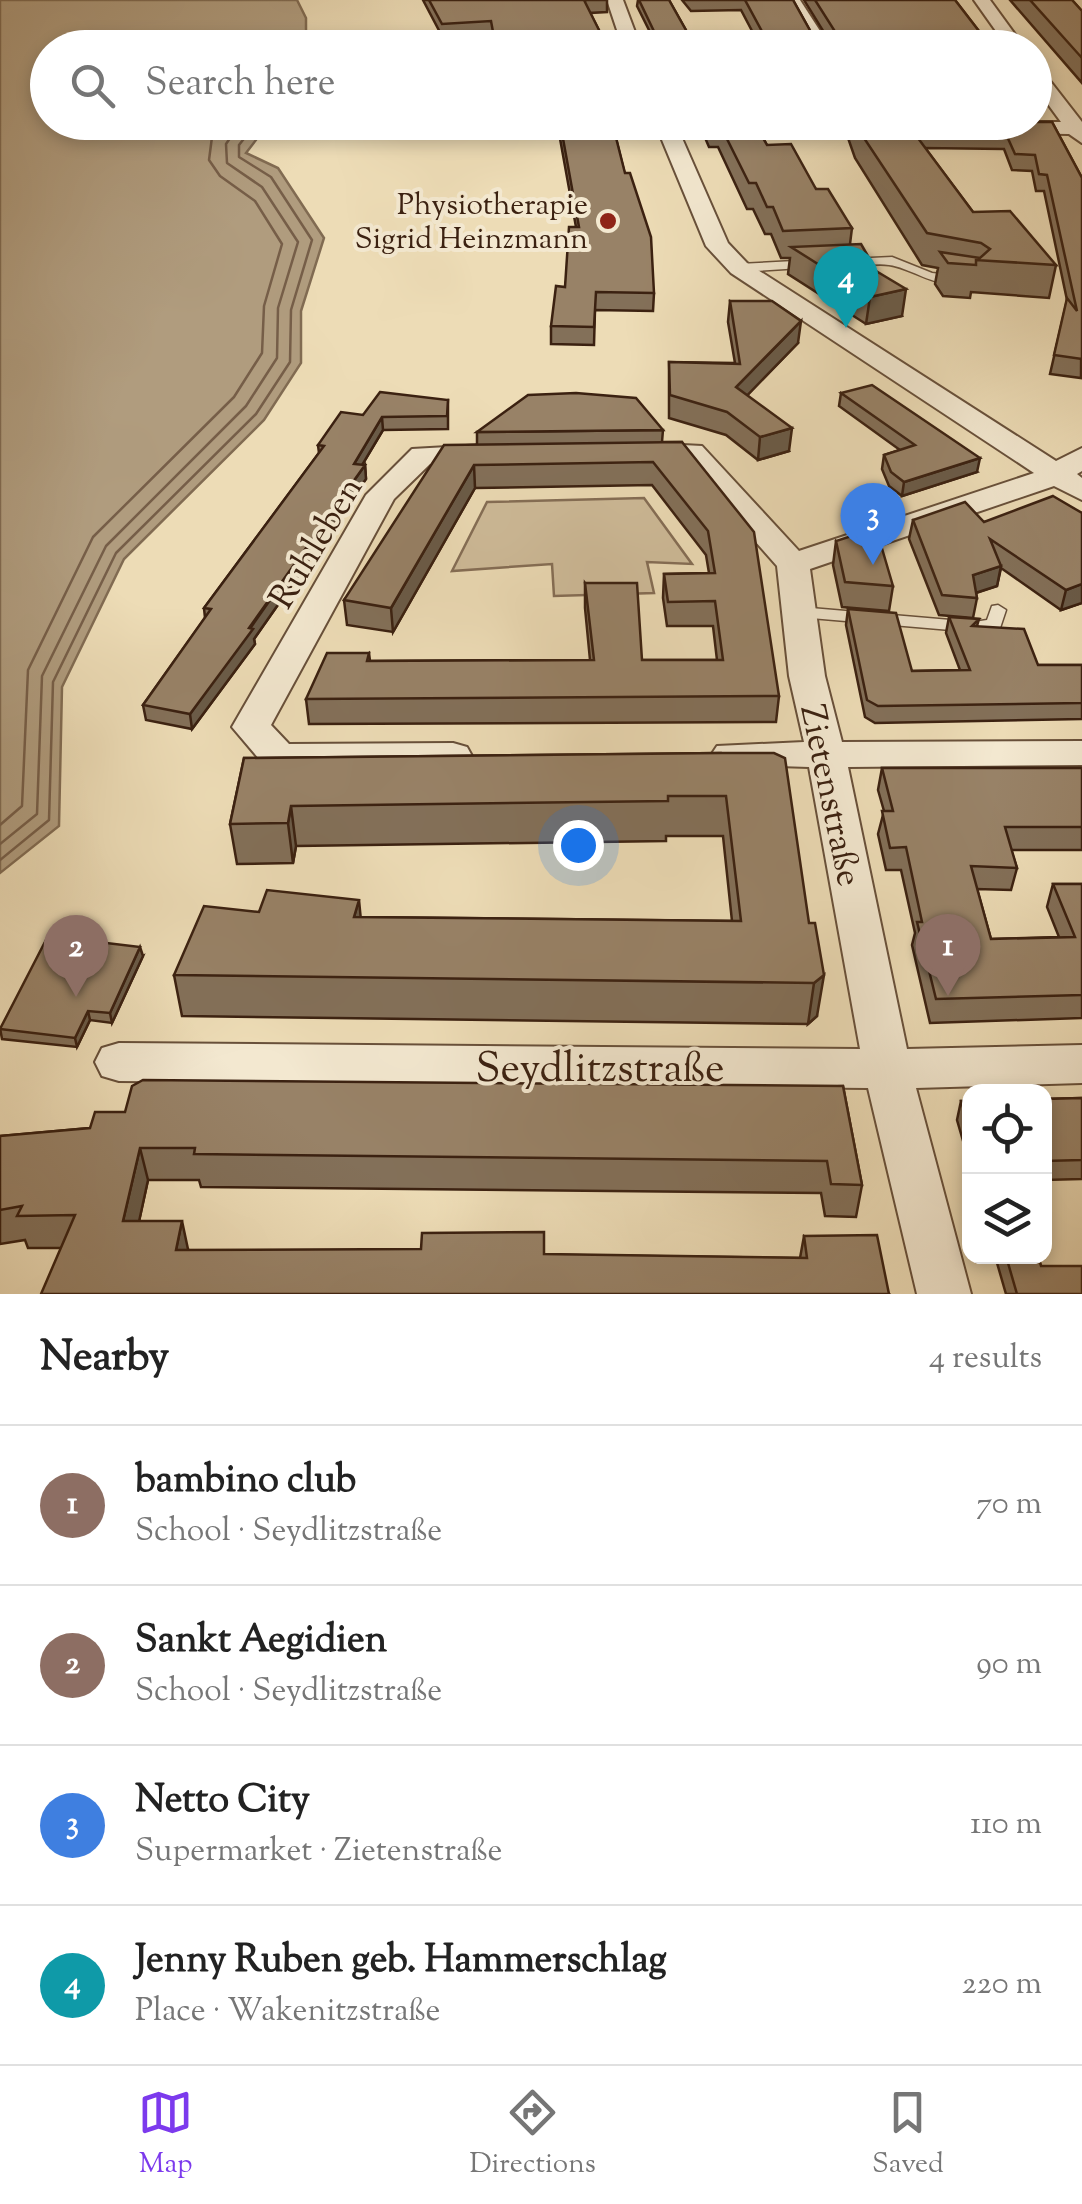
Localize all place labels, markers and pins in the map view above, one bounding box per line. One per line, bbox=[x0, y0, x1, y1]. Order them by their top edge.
place label: Physiotherapie Sigrid Heinzmann bbox=[355, 185, 588, 262]
marker: Physiotherapie Sigrid Heinzmann bbox=[597, 210, 619, 232]
pin: 4 bbox=[814, 245, 878, 328]
pin: 3 bbox=[840, 482, 906, 565]
pin: 2 bbox=[44, 914, 108, 997]
pin: 1 bbox=[916, 914, 980, 996]

